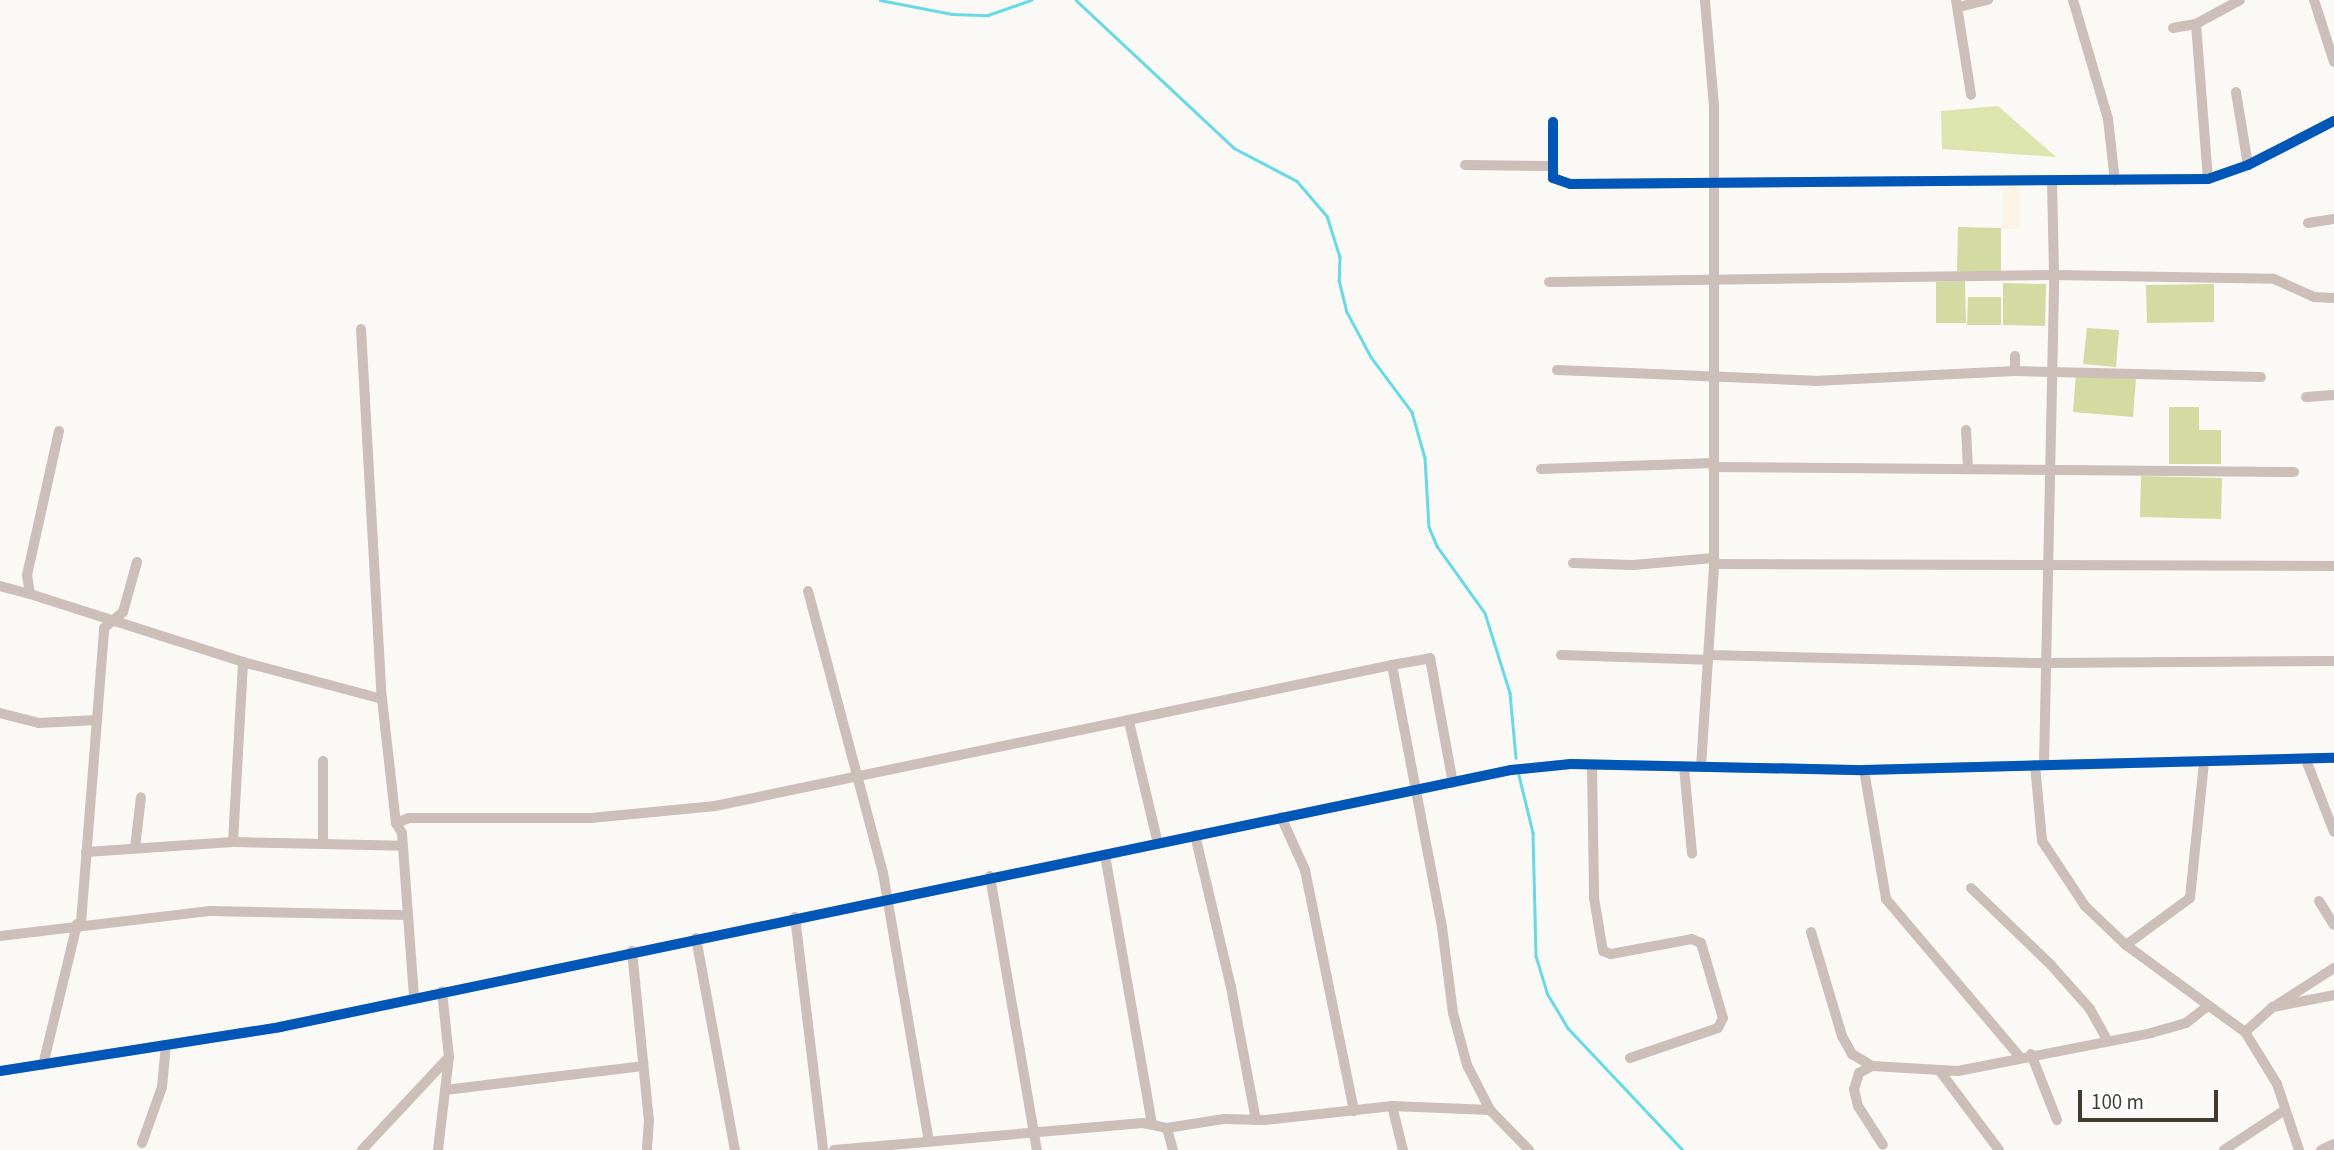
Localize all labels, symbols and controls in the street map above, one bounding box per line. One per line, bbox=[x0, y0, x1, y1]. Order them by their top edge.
scale bar bbox=[2082, 1076, 2222, 1120]
text: 100 m bbox=[2091, 1087, 2144, 1117]

